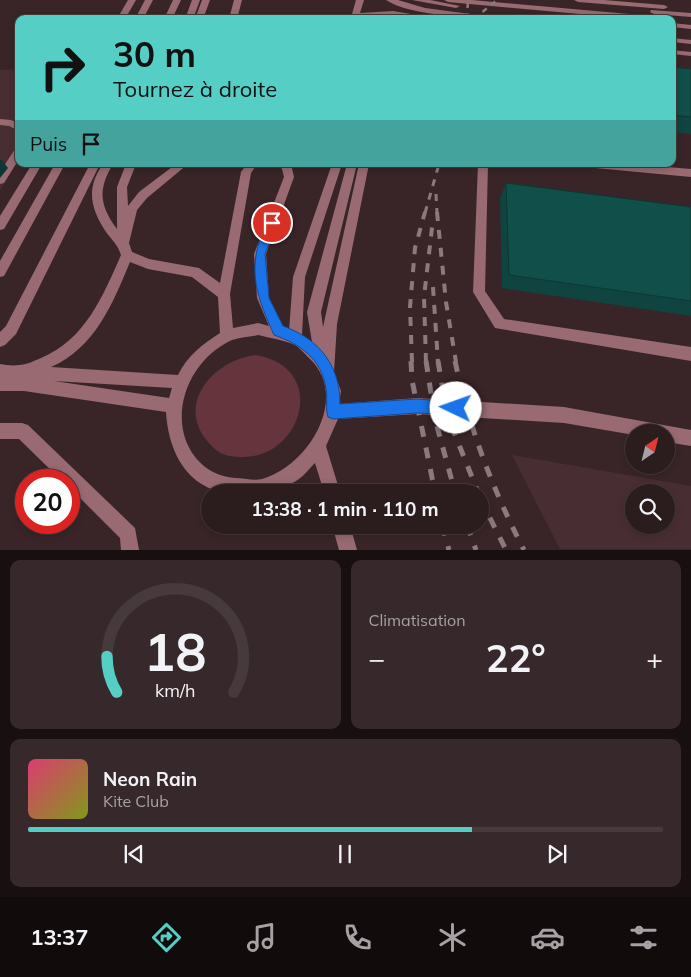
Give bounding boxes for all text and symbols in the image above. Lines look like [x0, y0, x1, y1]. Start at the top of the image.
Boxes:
text: 30 m [113, 32, 196, 76]
icon: right [30, 35, 95, 100]
text: Tournez à droite [113, 75, 277, 103]
icon: arrive [77, 130, 105, 158]
text: Puis [30, 132, 67, 156]
pin [251, 202, 293, 244]
icon: arrive [258, 209, 286, 237]
position arrow [429, 381, 481, 433]
north arrow [625, 424, 675, 474]
map controls [625, 424, 675, 534]
speed limit sign: 20 [15, 469, 80, 534]
button: search [625, 484, 675, 534]
text: 13:38 · 1 min · 110 m [251, 497, 439, 521]
text: Climatisation [369, 610, 466, 630]
text: 18 [144, 619, 206, 684]
text: 22° [486, 634, 546, 682]
text: − [369, 641, 385, 676]
text: + [646, 641, 663, 676]
text: km/h [155, 679, 195, 701]
text: Neon Rain [103, 767, 197, 791]
text: Kite Club [103, 791, 169, 811]
icon: previous [120, 840, 148, 868]
icon: pause [331, 840, 359, 868]
icon: next [543, 840, 571, 868]
icon: directions [149, 920, 184, 955]
icon: music [244, 920, 279, 955]
icon: phone [340, 920, 375, 955]
icon: climate [435, 920, 470, 955]
icon: car [530, 920, 565, 955]
icon: filters [626, 920, 661, 955]
text: 13:37 [30, 923, 88, 951]

